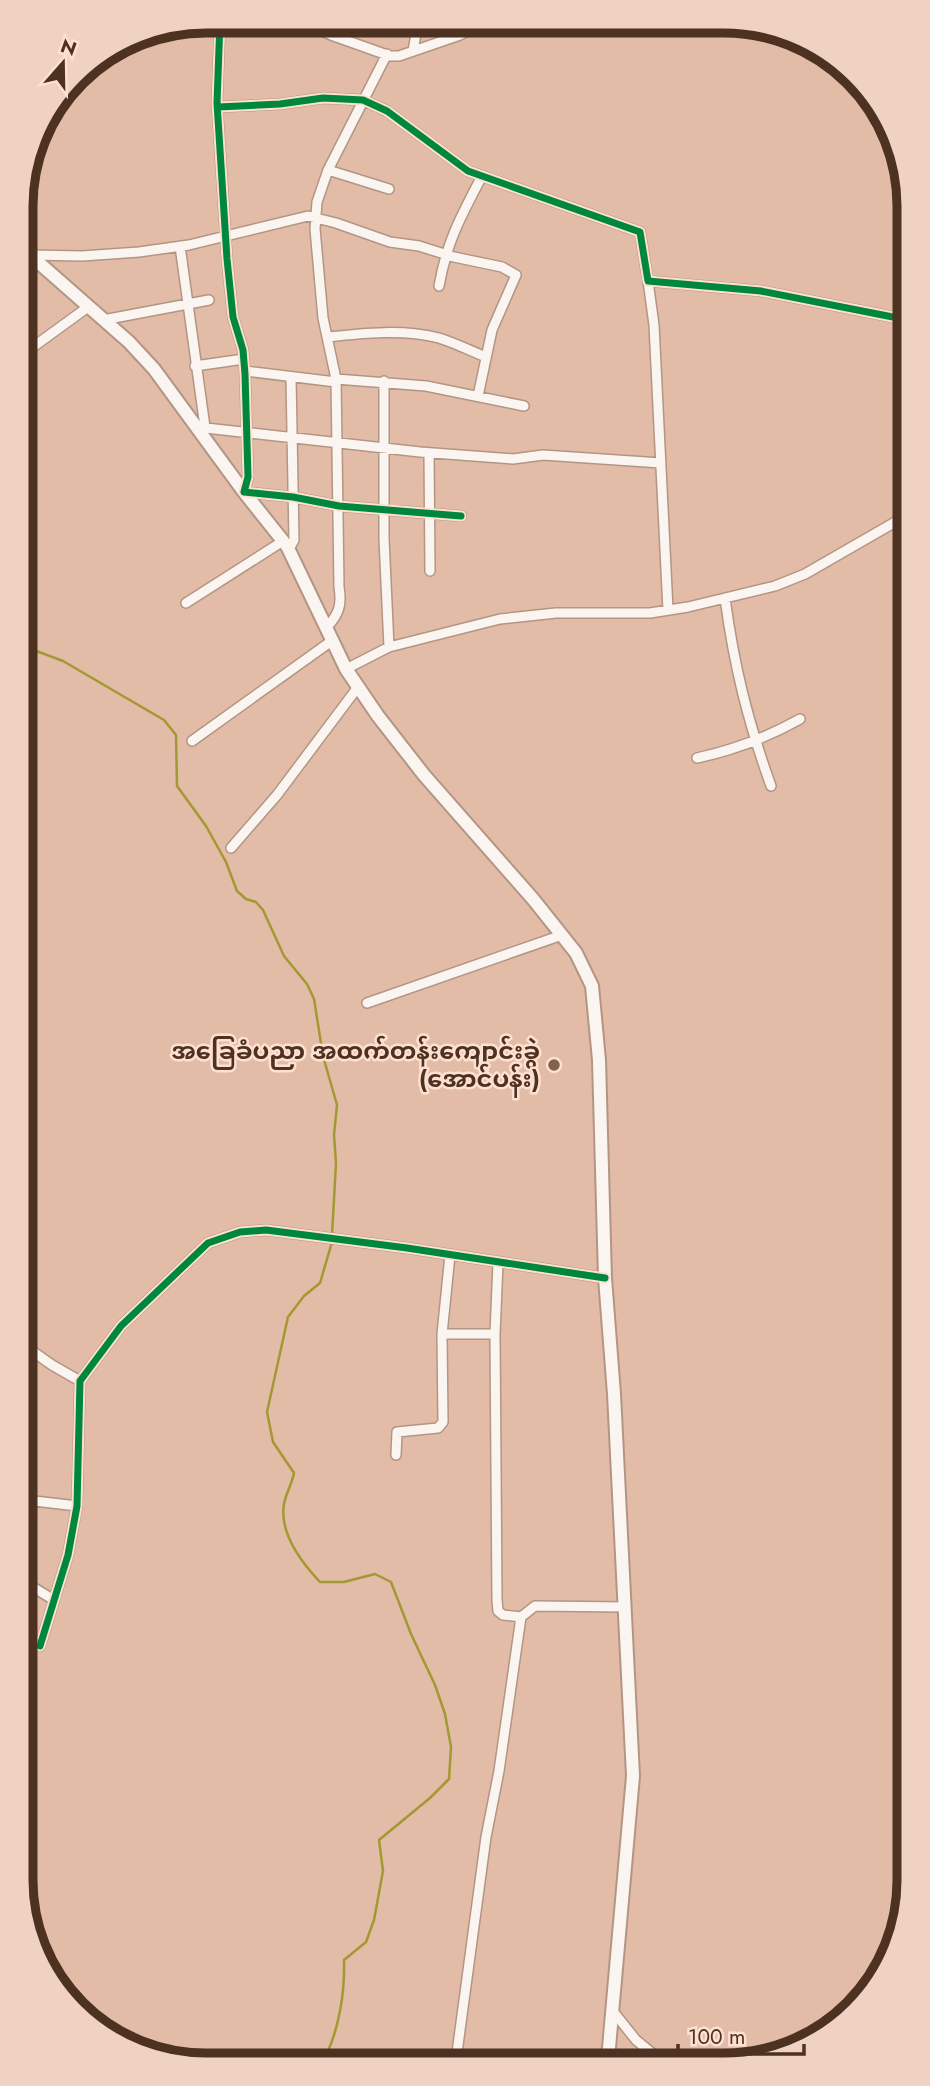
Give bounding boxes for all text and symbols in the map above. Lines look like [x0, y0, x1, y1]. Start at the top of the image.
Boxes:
north arrow [28, 28, 98, 98]
text: N [57, 32, 80, 63]
place label: အခြေခံပညာ အထက်တန်းကျောင်းခွဲ (အောင်ပန်း) [171, 1033, 540, 1098]
marker: အခြေခံပညာ အထက်တန်းကျောင်းခွဲ (အောင်ပန်း) [546, 1057, 562, 1073]
scale bar [678, 2012, 804, 2056]
text: 100 m [688, 2022, 745, 2052]

